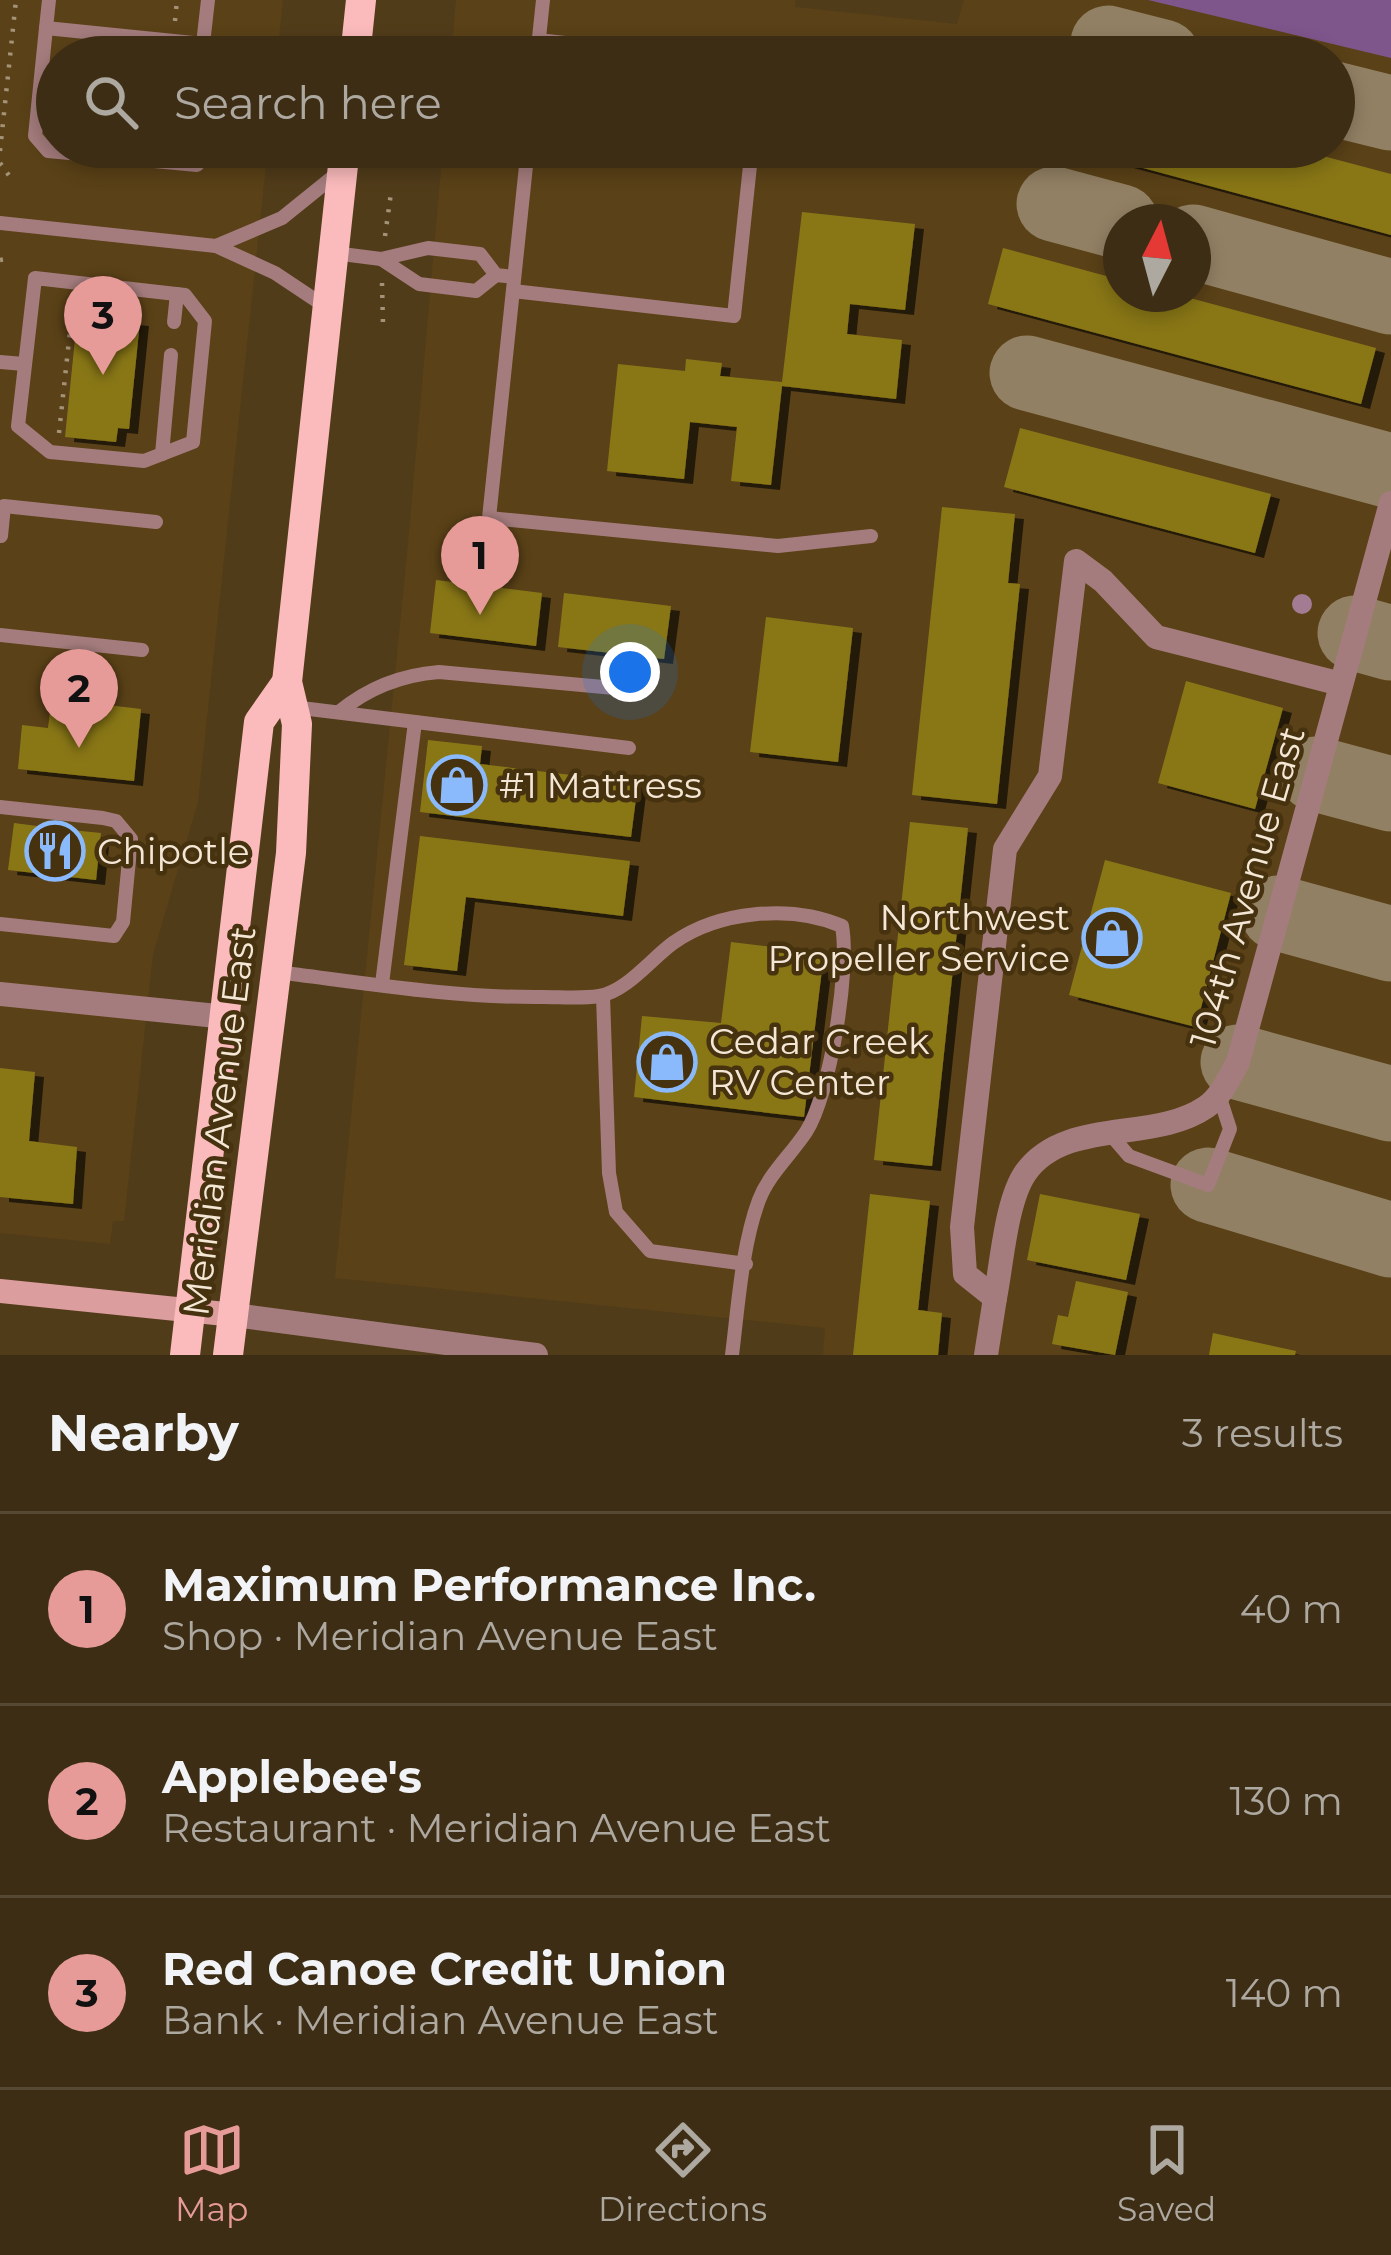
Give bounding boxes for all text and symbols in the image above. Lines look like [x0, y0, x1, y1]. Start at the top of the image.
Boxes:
search box [36, 36, 1355, 168]
icon: search [78, 69, 144, 135]
text: Search here [174, 75, 442, 130]
north arrow [1103, 204, 1211, 312]
pin: 3 [64, 276, 142, 375]
pin: 1 [441, 516, 519, 615]
your location [600, 642, 660, 702]
pin: 2 [40, 649, 118, 748]
street label: 104th Avenue East [1180, 722, 1314, 1052]
shop icon: #1 Mattress [426, 754, 488, 816]
place label: #1 Mattress [499, 763, 702, 807]
restaurant icon: Chipotle [24, 820, 86, 882]
place label: Chipotle [97, 829, 250, 873]
place label: Northwest Propeller Service [768, 895, 1070, 980]
shop icon: Northwest Propeller Service [1081, 907, 1143, 969]
street label: Meridian Avenue East [173, 924, 265, 1318]
place label: Cedar Creek RV Center [709, 1019, 930, 1104]
shop icon: Cedar Creek RV Center [636, 1031, 698, 1093]
text: Nearby [48, 1402, 239, 1464]
text: 3 results [1182, 1409, 1343, 1457]
text: Maximum Performance Inc. [162, 1557, 816, 1612]
text: 1 [79, 1585, 95, 1633]
text: 40 m [1240, 1585, 1343, 1633]
text: Shop · Meridian Avenue East [162, 1612, 718, 1660]
text: Applebee's [162, 1749, 422, 1804]
text: 2 [75, 1777, 99, 1825]
text: 130 m [1230, 1777, 1343, 1825]
text: Restaurant · Meridian Avenue East [162, 1804, 831, 1852]
text: Red Canoe Credit Union [162, 1941, 727, 1996]
text: 3 [75, 1969, 99, 2017]
text: 140 m [1226, 1969, 1343, 2017]
text: Bank · Meridian Avenue East [162, 1996, 719, 2044]
tab: Map [175, 2117, 248, 2229]
tab: Directions [598, 2117, 767, 2229]
tab: Saved [1117, 2117, 1216, 2229]

